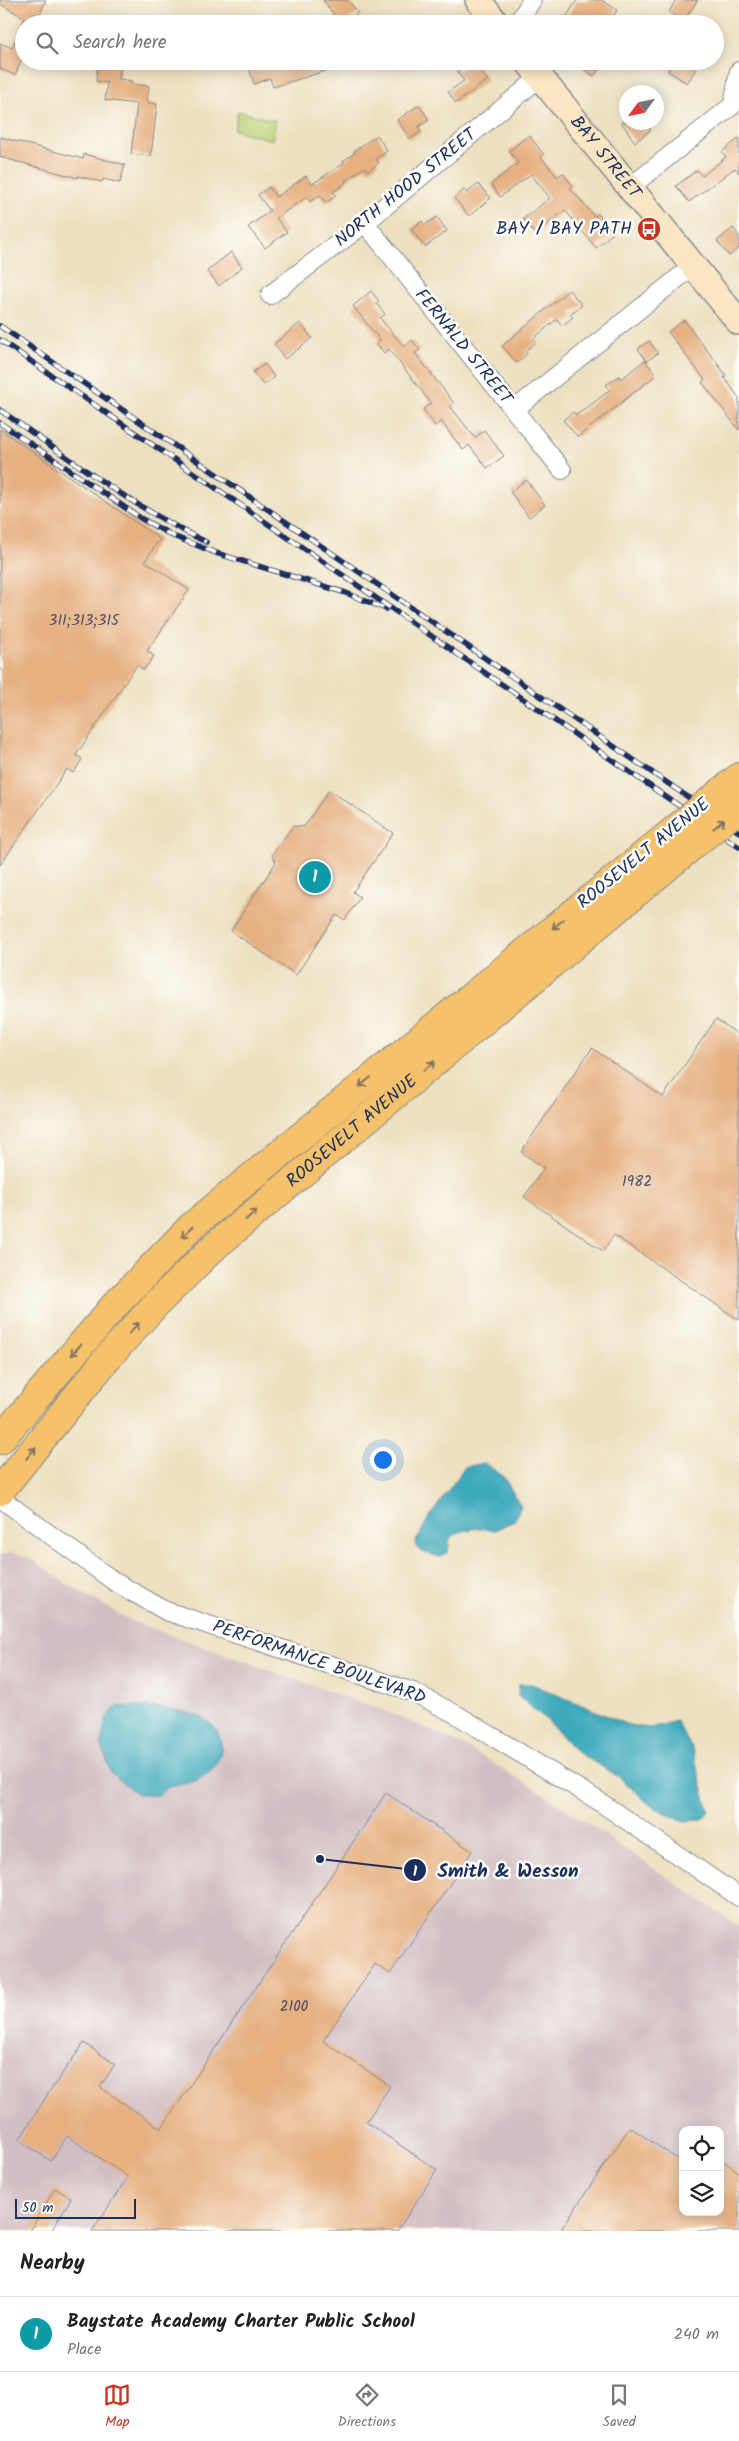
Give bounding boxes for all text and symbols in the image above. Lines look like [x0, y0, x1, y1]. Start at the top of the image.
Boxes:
search box [15, 15, 724, 70]
text: Search here [73, 28, 167, 58]
icon: search [33, 29, 61, 57]
north arrow [619, 85, 664, 130]
street label: BAY STREET [562, 109, 649, 206]
street label: NORTH HOOD STREET [328, 120, 485, 255]
place label: BAY / BAY PATH [496, 215, 632, 244]
bus stop icon: BAY / BAY PATH [636, 216, 662, 242]
street label: FERNALD STREET [407, 282, 520, 413]
house number: 311;313;315 [49, 609, 120, 633]
street label: ROOSEVELT AVENUE [571, 791, 717, 917]
one-way arrow [712, 819, 725, 830]
pin: 1 [299, 858, 331, 896]
one-way arrow [552, 918, 565, 929]
one-way arrow [423, 1060, 436, 1071]
street label: ROOSEVELT AVENUE [280, 1067, 424, 1195]
one-way arrow [359, 1077, 372, 1088]
house number: 1982 [622, 1170, 652, 1194]
one-way arrow [244, 1210, 257, 1221]
one-way arrow [181, 1225, 193, 1238]
one-way arrow [128, 1321, 140, 1334]
one-way arrow [70, 1344, 82, 1357]
one-way arrow [25, 1447, 36, 1460]
your location [370, 1447, 396, 1473]
street label: PERFORMANCE BOULEVARD [208, 1613, 430, 1713]
callout: Smith & Wesson [403, 1853, 588, 1887]
text: Smith & Wesson [438, 1857, 578, 1887]
text: 1 [413, 1860, 418, 1884]
house number: 2100 [280, 1995, 309, 2019]
map controls [679, 2126, 724, 2216]
button: locate [679, 2126, 724, 2171]
button: layers [679, 2171, 724, 2216]
scale bar [15, 2196, 136, 2219]
text: 50 m [22, 2197, 53, 2219]
text: Nearby [20, 2247, 85, 2280]
text: Baystate Academy Charter Public School [67, 2307, 415, 2337]
text: 1 [34, 2322, 38, 2347]
text: 240 m [674, 2322, 719, 2347]
text: Place [67, 2337, 101, 2362]
tab: Map [103, 2381, 131, 2433]
tab: Directions [338, 2381, 396, 2433]
tab: Saved [602, 2381, 636, 2433]

